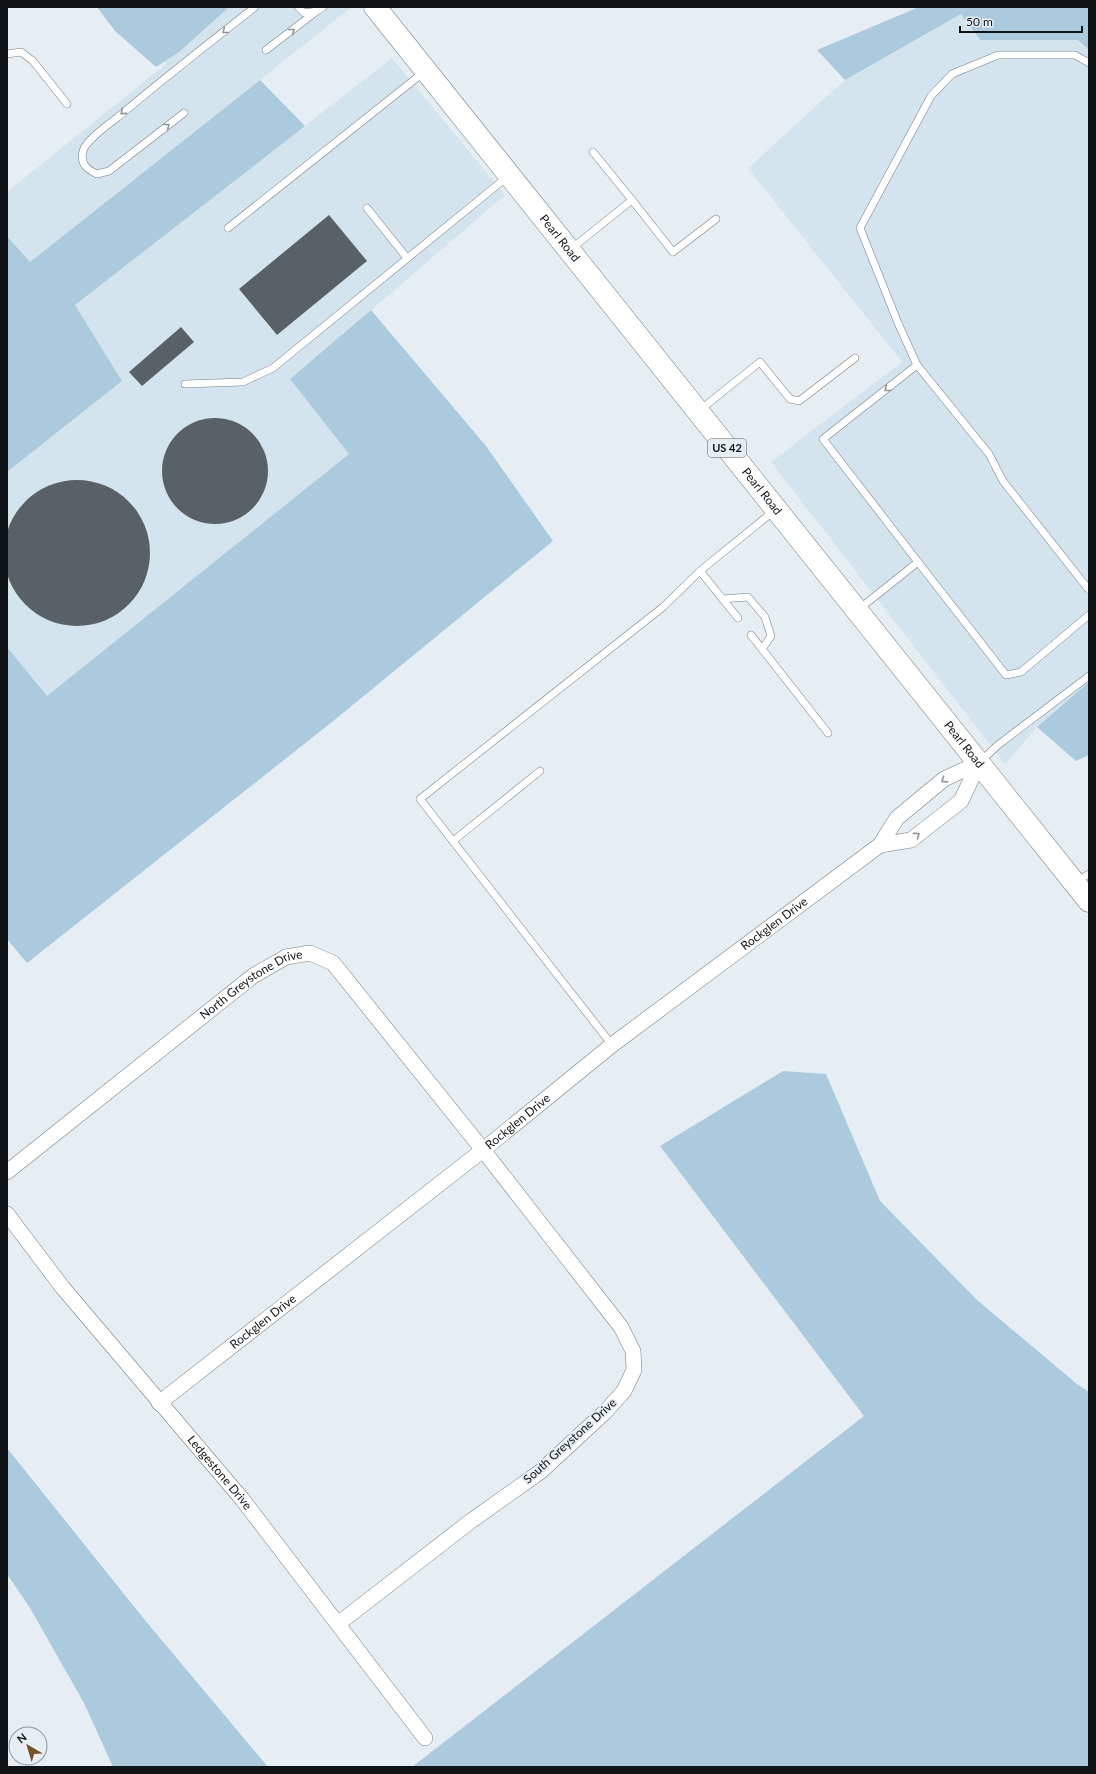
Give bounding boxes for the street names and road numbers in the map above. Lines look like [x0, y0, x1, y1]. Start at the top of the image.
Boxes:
street label: Pearl Road [537, 211, 583, 265]
road number: US 42 [708, 439, 746, 457]
street label: Pearl Road [739, 465, 786, 518]
street label: Pearl Road [941, 718, 988, 771]
street label: Rockglen Drive [738, 894, 810, 953]
street label: North Greystone Drive [197, 946, 304, 1022]
street label: Rockglen Drive [482, 1090, 553, 1152]
street label: Rockglen Drive [227, 1291, 299, 1352]
street label: South Greystone Drive [520, 1395, 619, 1486]
street label: Ledgestone Drive [184, 1432, 255, 1513]

